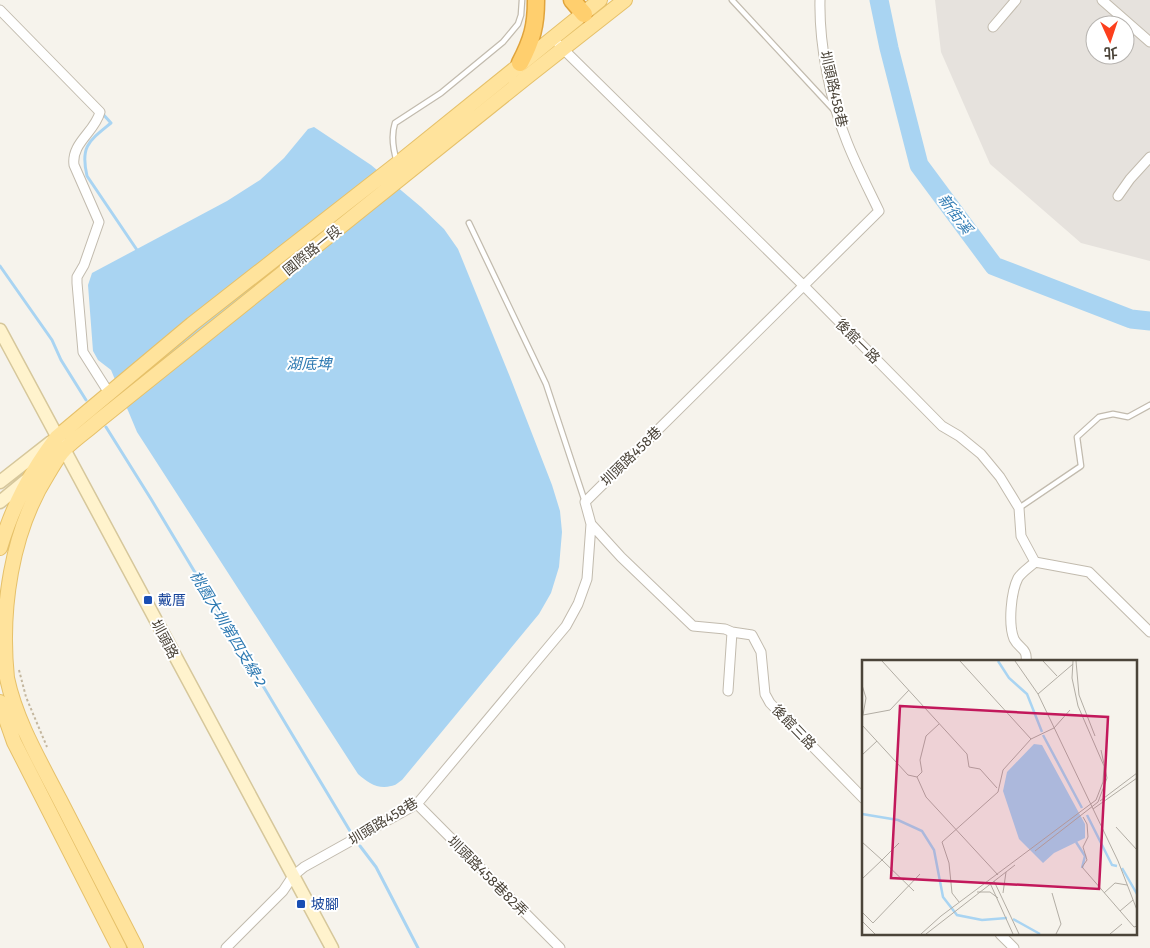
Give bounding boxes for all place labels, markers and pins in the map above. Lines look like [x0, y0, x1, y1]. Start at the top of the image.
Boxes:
place label: 戴厝 [158, 592, 186, 609]
marker: 戴厝 [142, 594, 154, 606]
place label: 坡腳 [311, 896, 339, 913]
marker: 坡腳 [295, 898, 307, 910]

